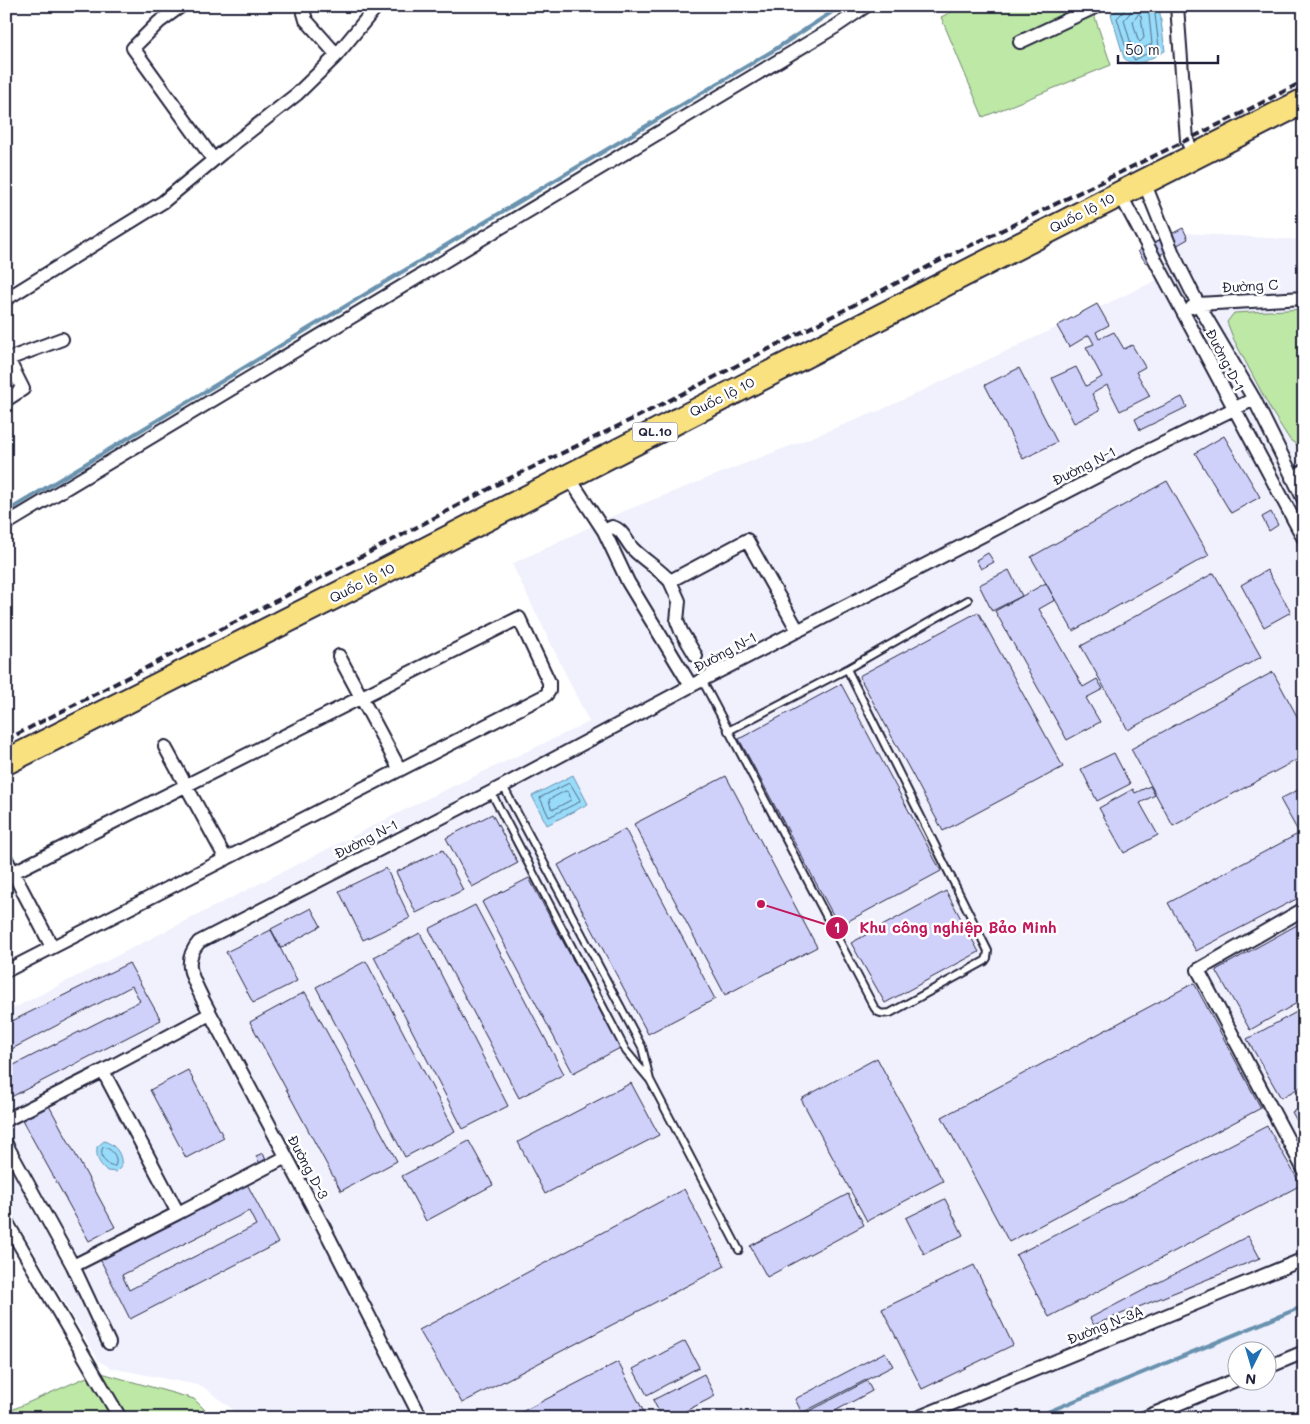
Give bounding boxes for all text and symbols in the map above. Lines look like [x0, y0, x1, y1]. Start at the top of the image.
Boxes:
scale bar [1118, 32, 1218, 64]
text: 50 m [1125, 39, 1160, 59]
street label: Quốc lộ 10 [1046, 188, 1118, 237]
street label: Đường C [1221, 275, 1279, 296]
street label: Đường D-1 [1201, 325, 1249, 394]
street label: Quốc lộ 10 [686, 372, 758, 421]
road number: QL.10 [632, 422, 678, 442]
street label: Đường N-1 [1049, 441, 1119, 490]
street label: Quốc lộ 10 [326, 558, 398, 607]
street label: Đường N-1 [690, 627, 760, 676]
street label: Đường N-1 [331, 814, 401, 863]
callout: Khu công nghiệp Bảo Minh [824, 913, 1066, 943]
text: 1 [834, 917, 840, 937]
text: Khu công nghiệp Bảo Minh [859, 917, 1057, 937]
street label: Đường D-3 [284, 1131, 333, 1202]
street label: Đường N-3A [1064, 1301, 1146, 1348]
north arrow [1228, 1342, 1278, 1392]
text: N [1245, 1370, 1257, 1389]

